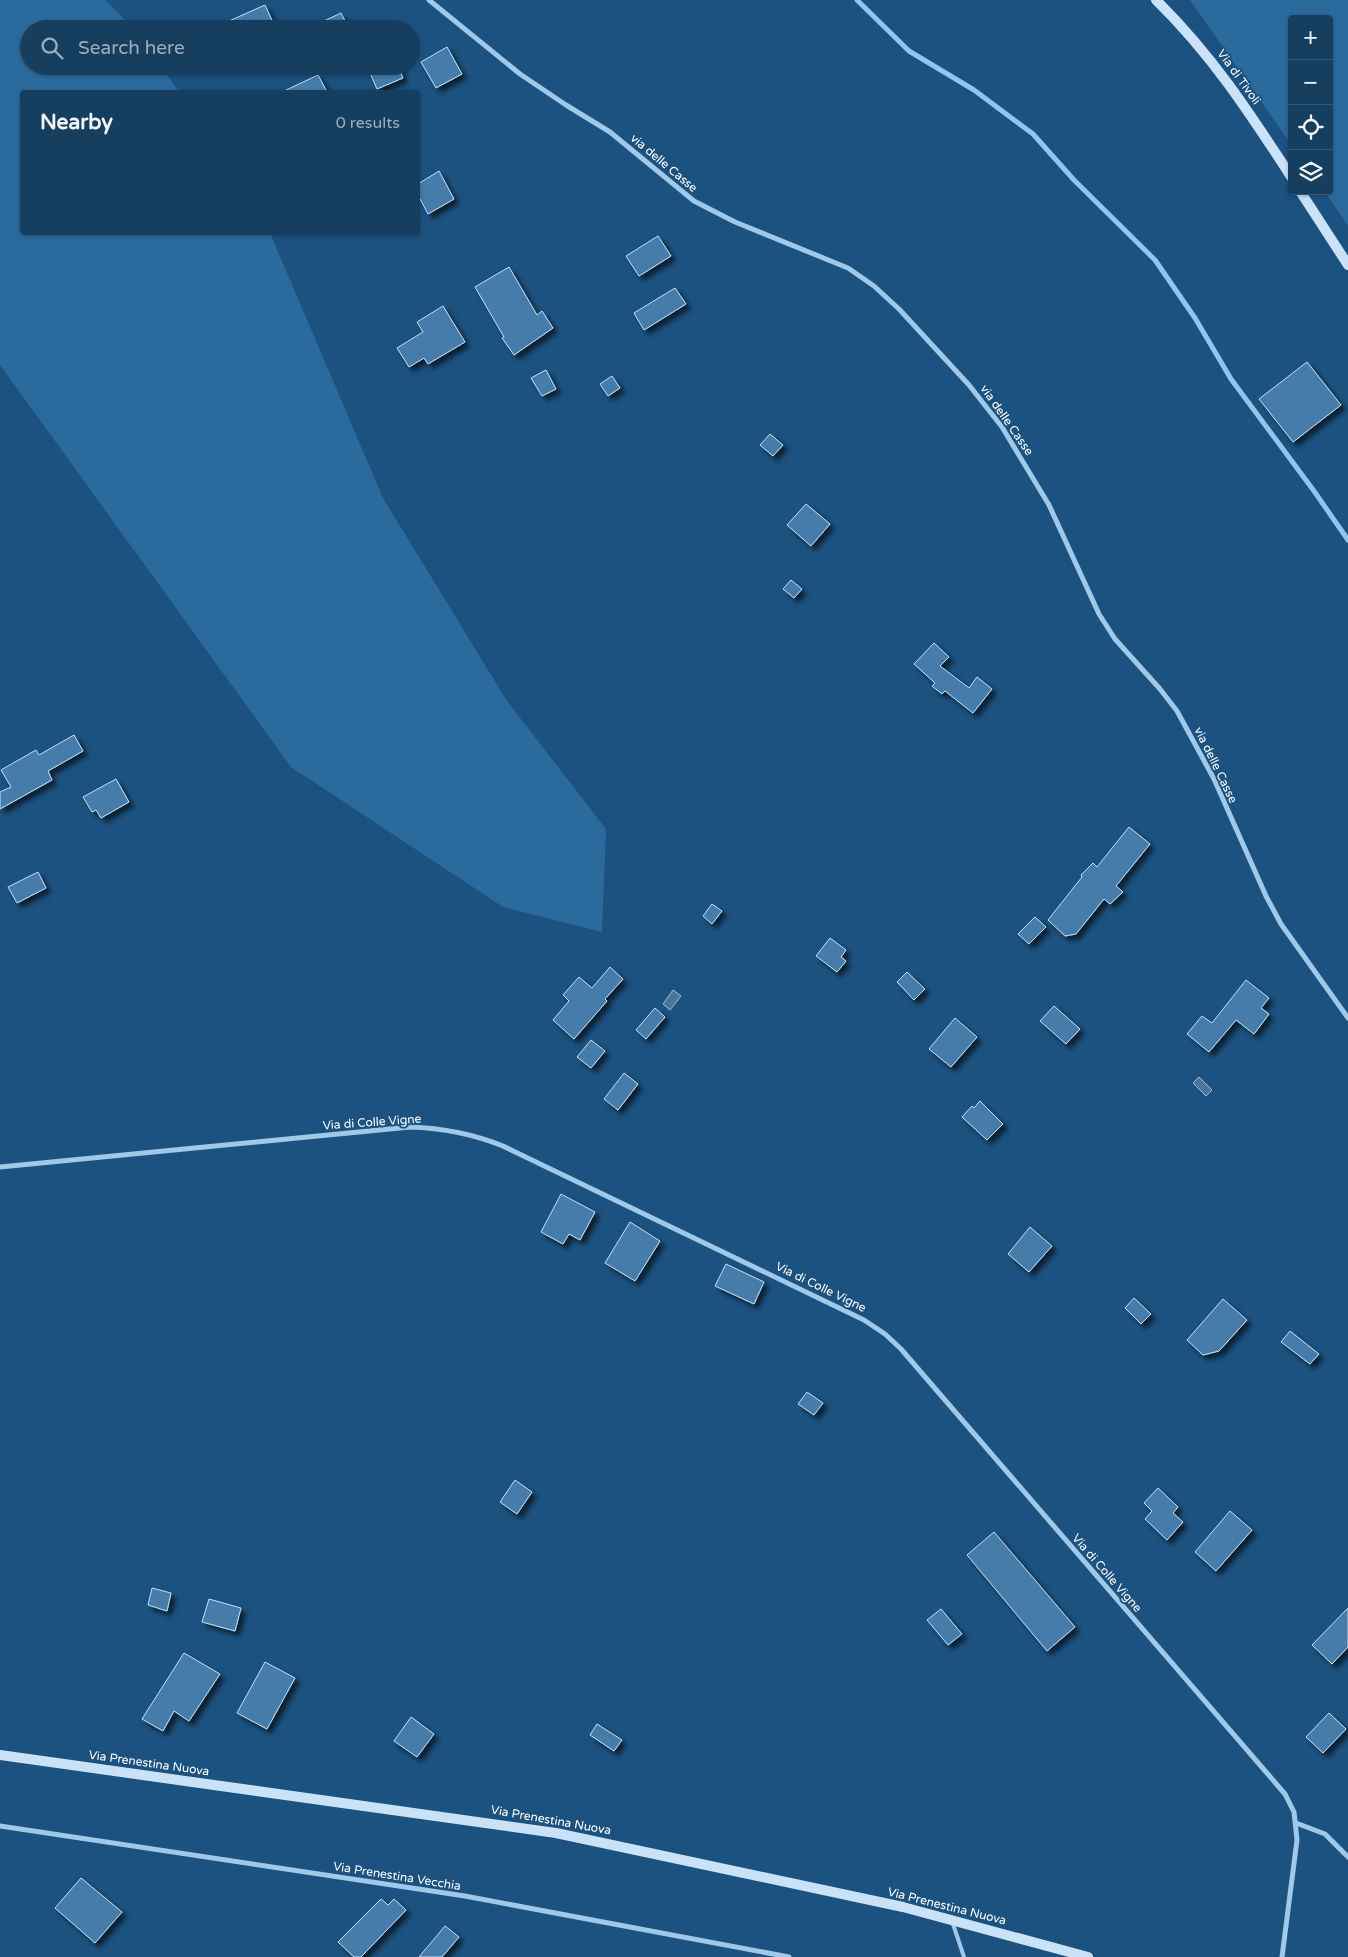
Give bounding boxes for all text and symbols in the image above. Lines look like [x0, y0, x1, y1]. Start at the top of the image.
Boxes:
map controls [1288, 15, 1333, 195]
button: + [1288, 15, 1333, 60]
search box [20, 20, 420, 75]
icon: search [38, 34, 66, 62]
text: Search here [78, 37, 185, 59]
street label: Via di Tivoli [1214, 47, 1264, 107]
button: − [1288, 60, 1333, 105]
button: locate [1288, 105, 1333, 150]
text: Nearby [40, 110, 113, 135]
text: 0 results [336, 113, 400, 133]
street label: via delle Casse [628, 131, 700, 195]
button: layers [1288, 150, 1333, 195]
street label: via delle Casse [977, 382, 1037, 458]
street label: via delle Casse [1192, 725, 1241, 805]
street label: Via di Colle Vigne [322, 1112, 422, 1132]
street label: Via di Colle Vigne [773, 1259, 869, 1315]
street label: Via di Colle Vigne [1069, 1531, 1145, 1615]
street label: Via Prenestina Nuova [88, 1748, 210, 1778]
street label: Via Prenestina Nuova [490, 1803, 612, 1837]
street label: Via Prenestina Vecchia [332, 1859, 462, 1893]
street label: Via Prenestina Nuova [886, 1884, 1008, 1928]

